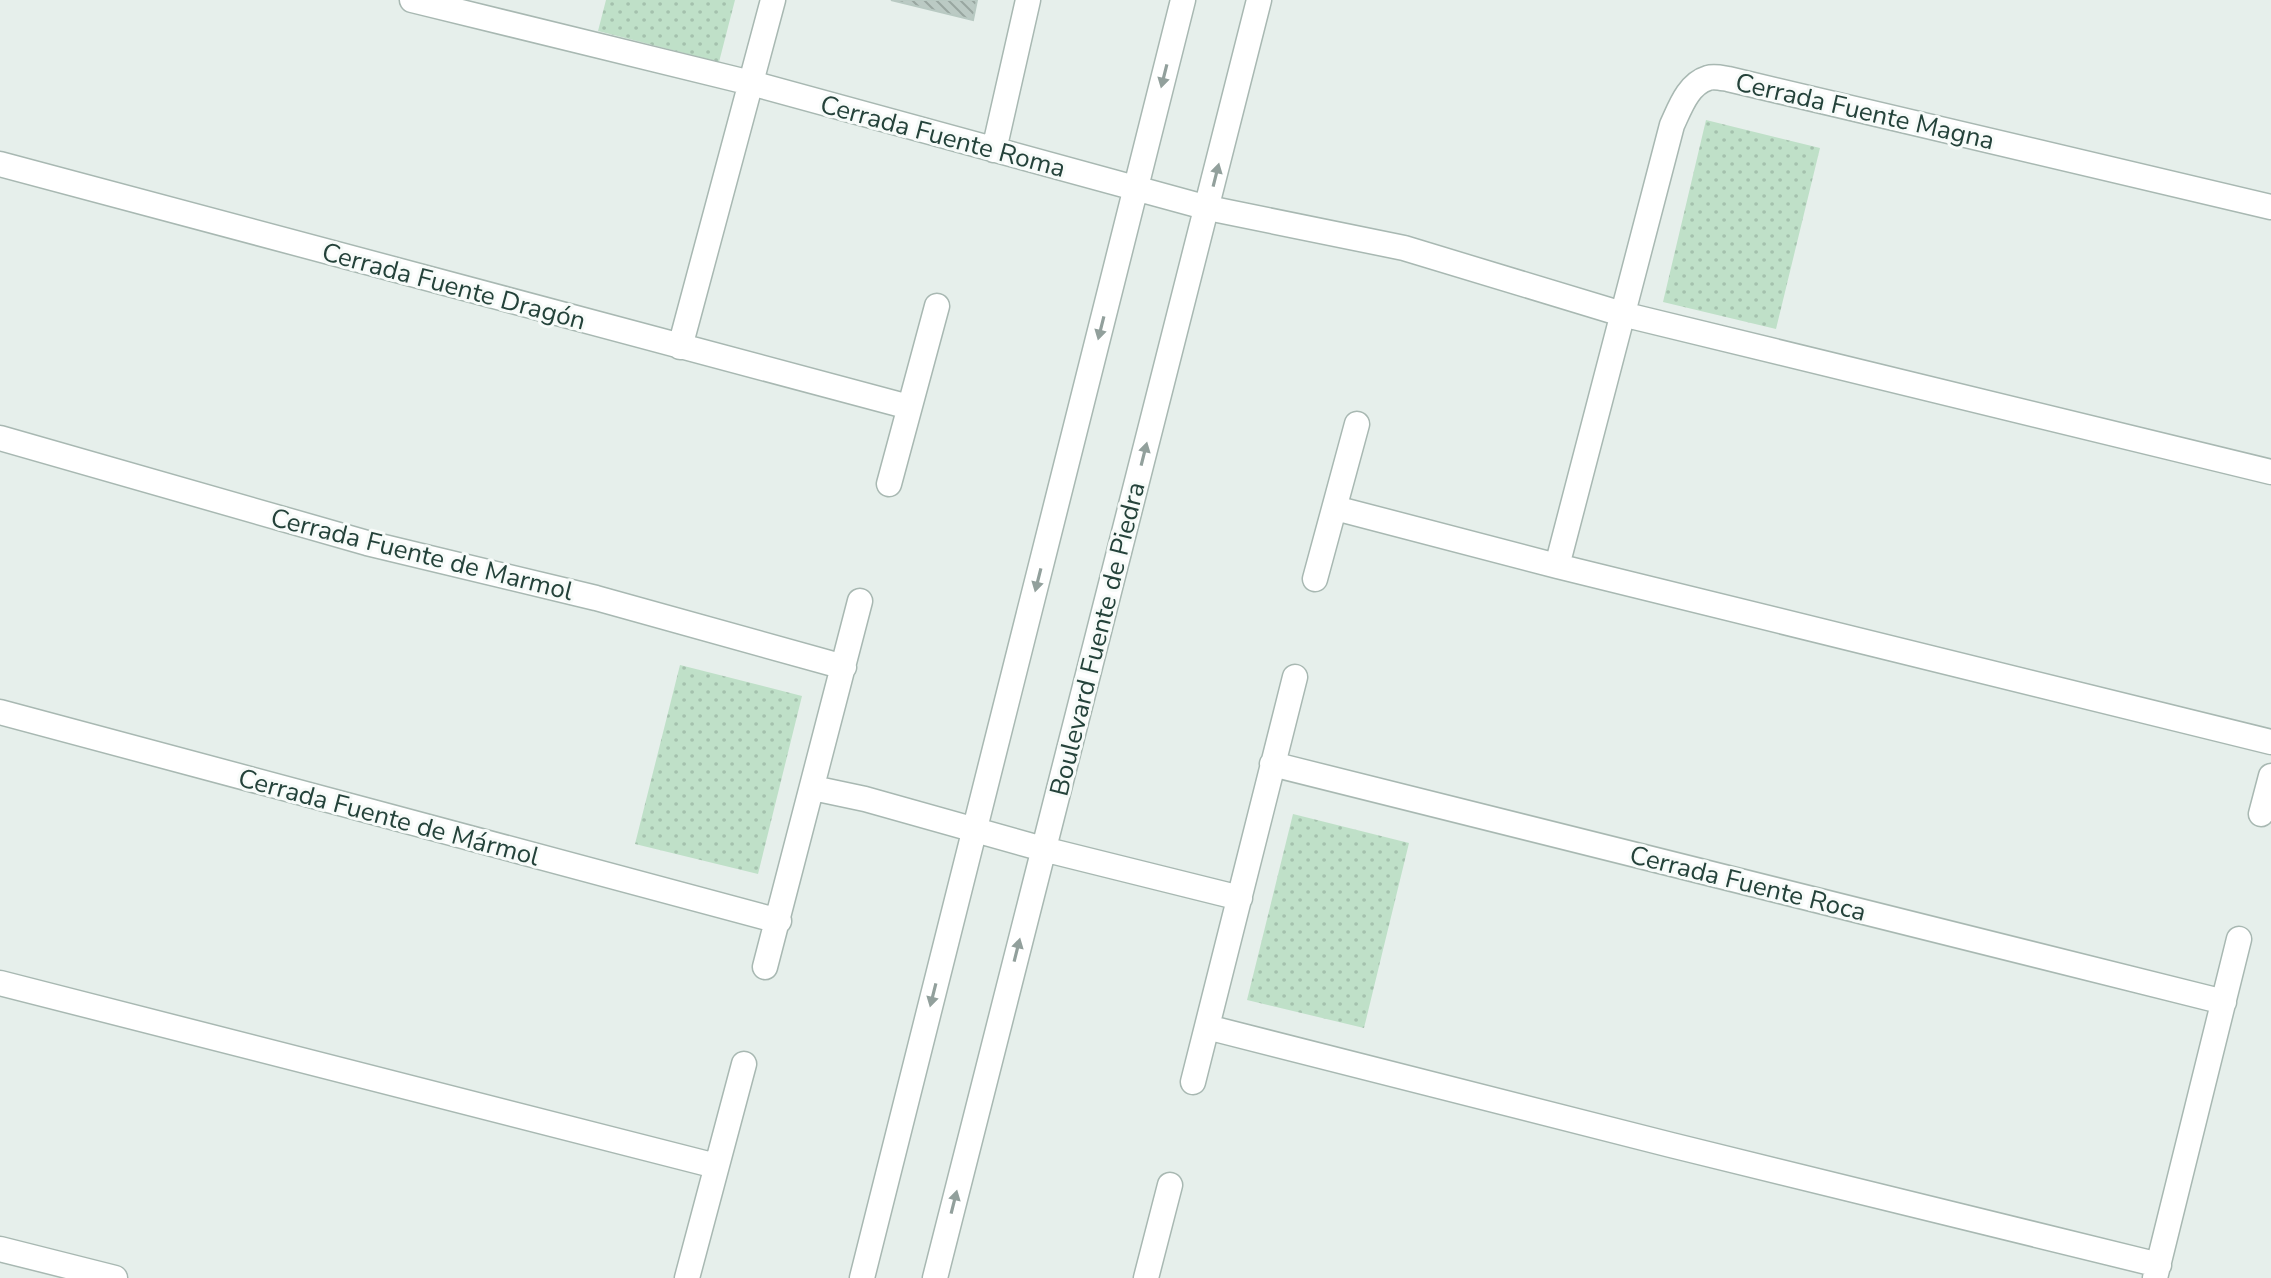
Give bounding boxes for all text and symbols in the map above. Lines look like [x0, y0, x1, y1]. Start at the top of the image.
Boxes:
one-way arrow [1157, 63, 1169, 88]
street label: Cerrada Fuente Magna [1732, 65, 1998, 158]
street label: Cerrada Fuente Roma [816, 87, 1069, 186]
one-way arrow [1210, 163, 1223, 188]
street label: Cerrada Fuente Dragón [318, 234, 590, 339]
one-way arrow [1094, 315, 1106, 340]
one-way arrow [1139, 442, 1151, 467]
street label: Boulevard Fuente de Piedra [1041, 478, 1153, 800]
street label: Cerrada Fuente de Marmol [267, 500, 577, 609]
one-way arrow [1031, 568, 1043, 593]
street label: Cerrada Fuente de Mármol [234, 760, 544, 875]
street label: Cerrada Fuente Roca [1626, 837, 1870, 930]
one-way arrow [1012, 938, 1024, 963]
one-way arrow [927, 983, 939, 1008]
one-way arrow [948, 1190, 960, 1215]

